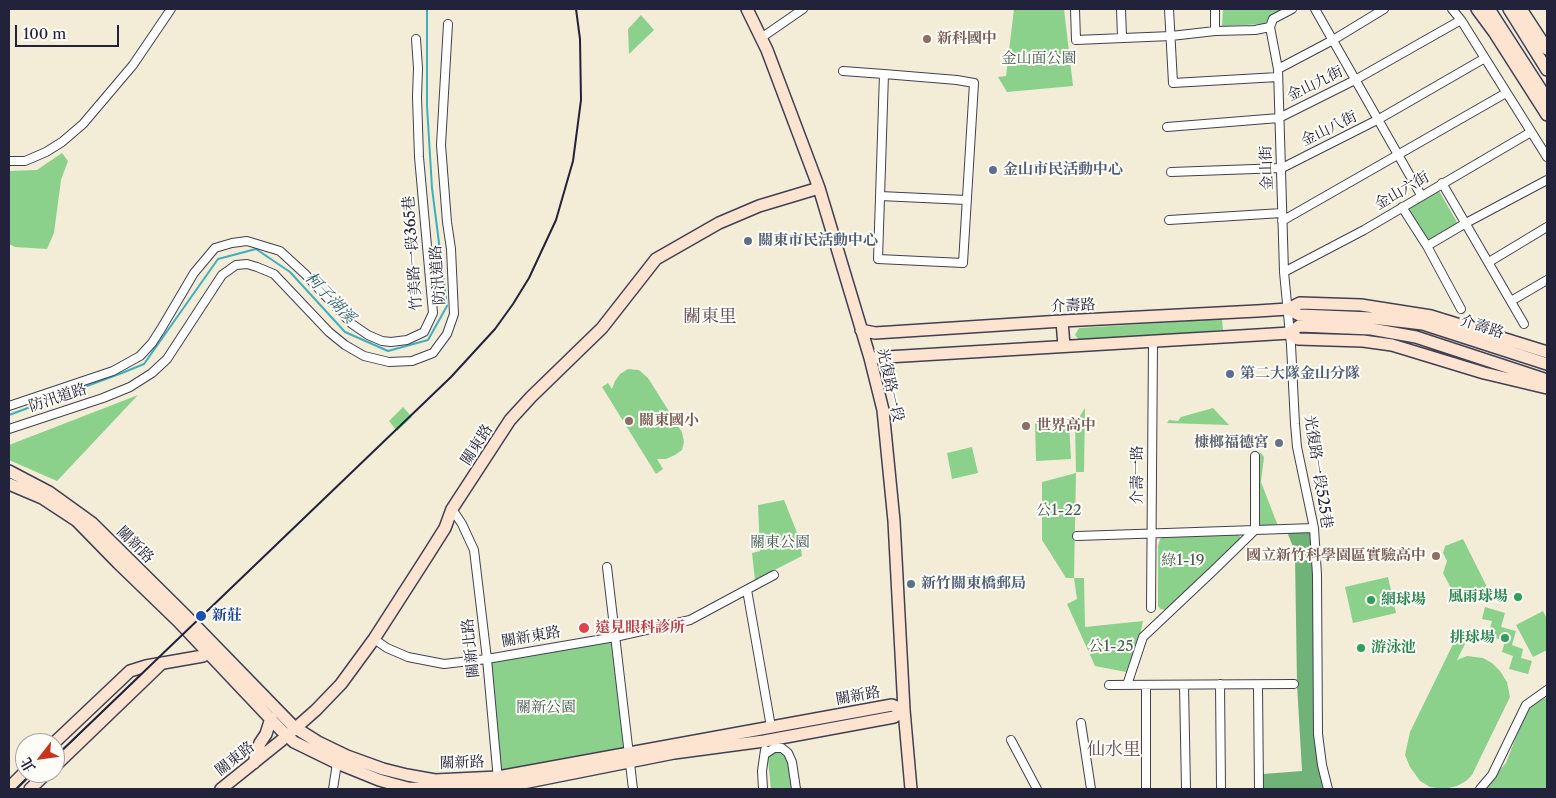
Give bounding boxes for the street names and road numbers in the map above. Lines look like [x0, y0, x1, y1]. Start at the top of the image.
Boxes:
street label: 金山九街 [1284, 63, 1346, 105]
street label: 金山八街 [1298, 108, 1360, 150]
street label: 金山街 [1257, 145, 1277, 191]
street label: 金山六街 [1372, 168, 1432, 214]
street label: 竹美路一段365巷 [400, 195, 426, 311]
street label: 防汛道路 [427, 244, 449, 306]
street label: 介壽路 [1050, 296, 1096, 316]
street label: 介壽路 [1458, 311, 1506, 343]
street label: 光復路一段 [873, 346, 907, 424]
street label: 防汛道路 [27, 380, 89, 416]
street label: 光復路一段525巷 [1300, 414, 1336, 530]
street label: 關東路 [457, 421, 497, 469]
street label: 介壽一路 [1129, 445, 1147, 505]
street label: 關新路 [113, 523, 157, 567]
street label: 關新北路 [459, 617, 483, 679]
street label: 關新東路 [500, 623, 562, 651]
street label: 關新路 [834, 683, 882, 709]
street label: 關東路 [212, 738, 258, 780]
street label: 關新路 [439, 753, 485, 773]

